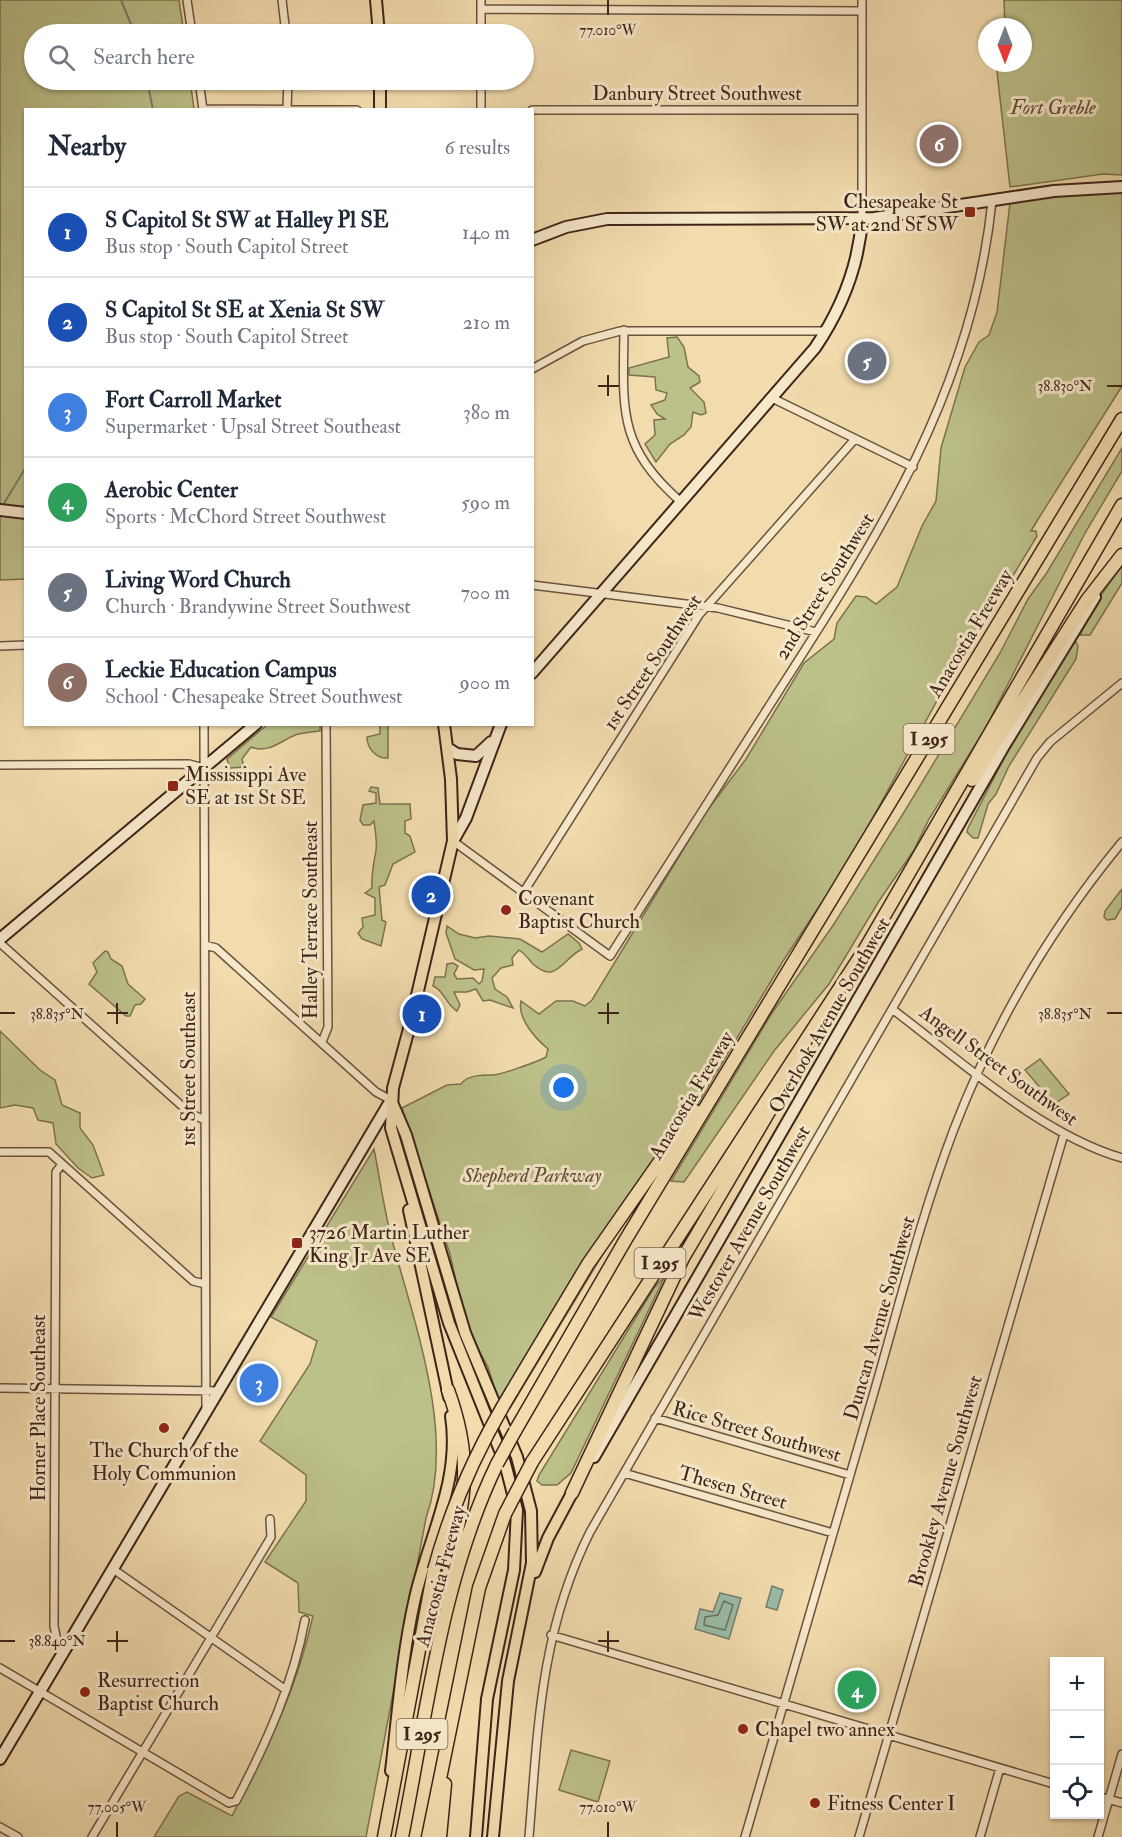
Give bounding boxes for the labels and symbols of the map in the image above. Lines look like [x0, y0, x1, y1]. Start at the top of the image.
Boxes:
north arrow [978, 18, 1032, 72]
text: 77.010°W [579, 21, 637, 40]
street label: Danbury Street Southwest [592, 81, 802, 106]
park label: Fort Greble [1009, 95, 1096, 120]
pin: 6 [920, 122, 958, 166]
place label: Chesapeake St SW at 2nd St SW [816, 189, 959, 237]
marker: Chesapeake St SW at 2nd St SW [963, 205, 977, 219]
pin: 5 [848, 338, 886, 384]
text: 38.830°N [1038, 377, 1093, 396]
street label: 2nd Street Southwest [769, 508, 880, 664]
street label: Anacostia Freeway [922, 564, 1019, 703]
street label: 1st Street Southwest [598, 589, 707, 735]
road number: I 295 [904, 724, 954, 754]
place label: Mississippi Ave SE at 1st St SE [185, 762, 306, 810]
marker: Mississippi Ave SE at 1st St SE [166, 779, 180, 793]
street label: Halley Terrace Southeast [298, 820, 323, 1019]
pin: 2 [412, 872, 450, 918]
place label: Covenant Baptist Church [518, 886, 641, 935]
marker: Covenant Baptist Church [499, 903, 513, 917]
street label: Overlook Avenue Southwest [763, 912, 896, 1118]
street label: 1st Street Southeast [176, 991, 201, 1147]
pin: 1 [402, 992, 442, 1036]
street label: Angell Street Southwest [914, 999, 1083, 1132]
text: 38.835°N [30, 1005, 84, 1024]
text: 38.835°N [1038, 1005, 1092, 1024]
street label: Anacostia Freeway [643, 1026, 740, 1165]
your location [549, 1073, 578, 1102]
street label: Westover Avenue Southwest [683, 1120, 816, 1326]
park label: Shepherd Parkway [462, 1163, 602, 1188]
street label: Duncan Avenue Southwest [838, 1213, 921, 1423]
place label: 3726 Martin Luther King Jr Ave SE [309, 1220, 470, 1268]
marker: 3726 Martin Luther King Jr Ave SE [290, 1236, 304, 1250]
road number: I 295 [634, 1248, 686, 1278]
street label: Horner Place Southeast [26, 1314, 51, 1502]
pin: 3 [240, 1360, 278, 1406]
street label: Brookley Avenue Southwest [903, 1372, 988, 1590]
street label: Rice Street Southwest [670, 1395, 845, 1468]
marker: The Church of the Holy Communion [157, 1421, 171, 1435]
place label: The Church of the Holy Communion [89, 1438, 239, 1486]
street label: Thesen Street [676, 1460, 790, 1515]
street label: Anacostia Freeway [409, 1502, 472, 1650]
text: 38.840°N [28, 1632, 86, 1651]
place label: Resurrection Baptist Church [97, 1668, 220, 1717]
pin: 4 [838, 1668, 876, 1712]
marker: Resurrection Baptist Church [78, 1685, 92, 1699]
place label: Chapel two annex [755, 1717, 895, 1743]
road number: I 295 [396, 1719, 448, 1749]
marker: Chapel two annex [736, 1722, 750, 1736]
place label: Fitness Center I [827, 1791, 955, 1816]
marker: Fitness Center I [808, 1796, 822, 1810]
text: 77.005°W [88, 1798, 147, 1817]
text: 77.010°W [579, 1798, 637, 1817]

